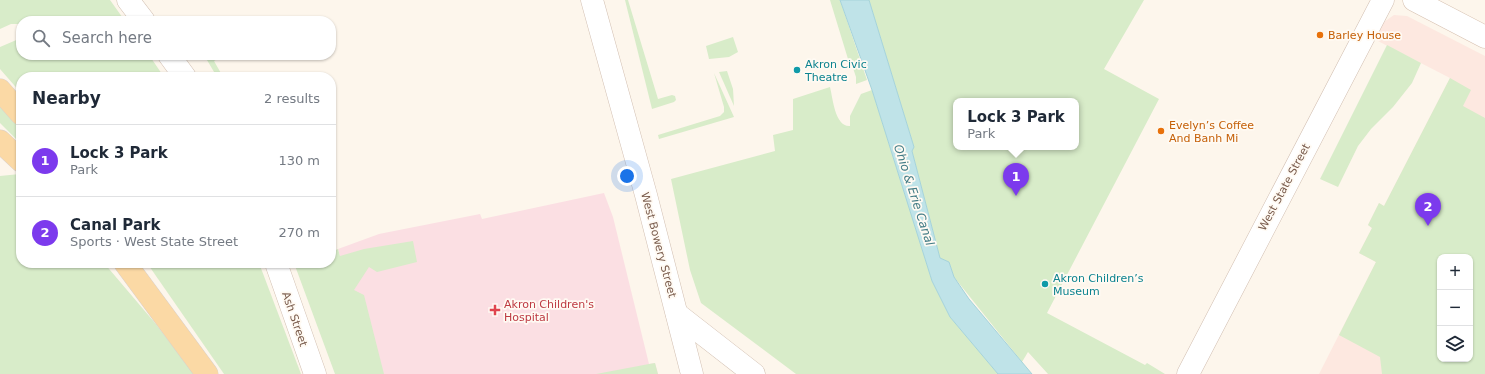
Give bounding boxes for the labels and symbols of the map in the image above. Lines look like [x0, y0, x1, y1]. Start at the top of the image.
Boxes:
place label: Barley House [1328, 29, 1401, 42]
marker: Barley House [1315, 30, 1325, 40]
place label: Akron Civic Theatre [804, 58, 867, 84]
marker: Akron Civic Theatre [792, 65, 802, 75]
place label: Evelyn’s Coffee And Banh Mi [1169, 119, 1254, 145]
marker: Evelyn’s Coffee And Banh Mi [1156, 126, 1166, 136]
street label: West State Street [1256, 141, 1313, 233]
water label: Ohio & Erie Canal [891, 143, 937, 248]
pin: 1 [1003, 163, 1029, 196]
your location [617, 166, 637, 186]
street label: West Bowery Street [638, 191, 679, 300]
pin: 2 [1415, 193, 1441, 226]
place label: Akron Children’s Museum [1053, 272, 1144, 298]
marker: Akron Children’s Museum [1040, 279, 1050, 289]
street label: Ash Street [279, 290, 310, 349]
place label: Akron Children's Hospital [504, 298, 594, 324]
marker: Akron Children's Hospital [489, 304, 501, 316]

